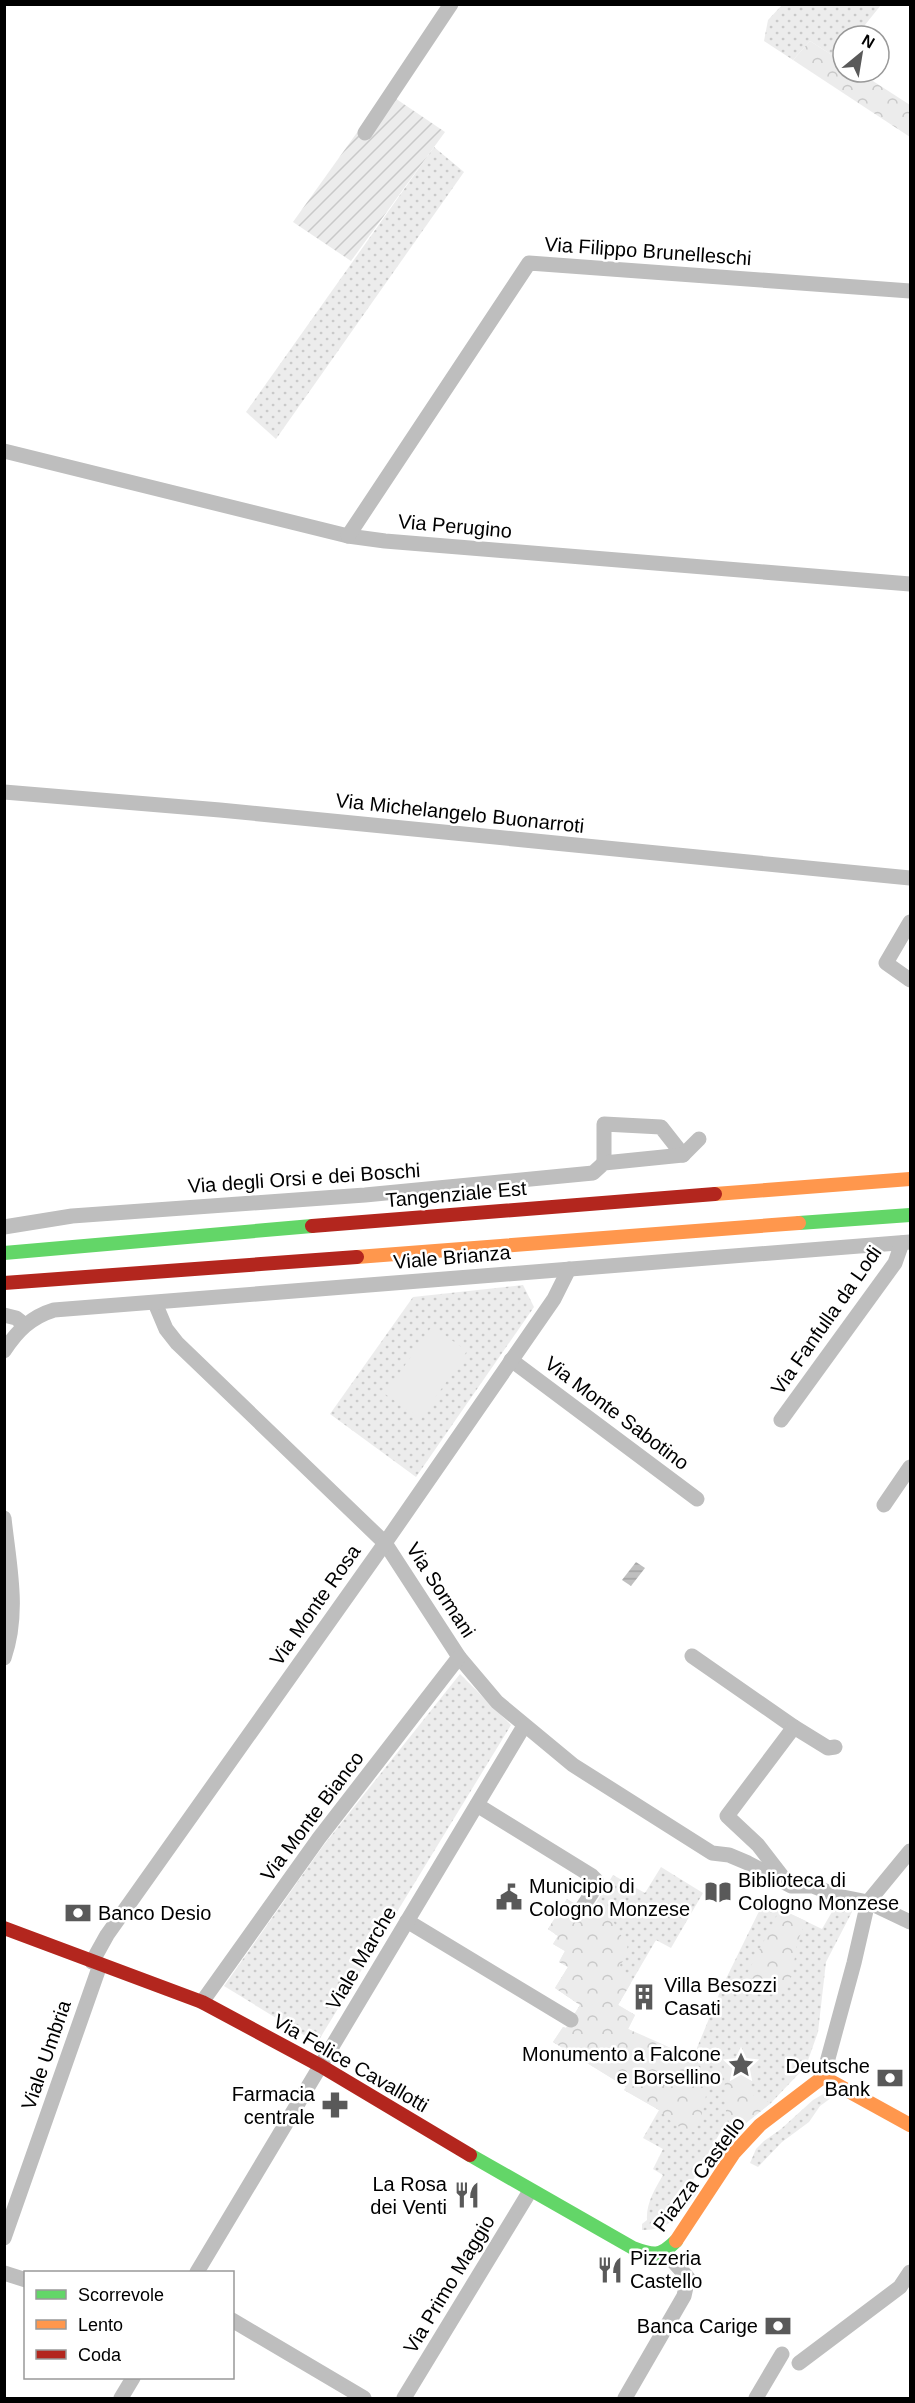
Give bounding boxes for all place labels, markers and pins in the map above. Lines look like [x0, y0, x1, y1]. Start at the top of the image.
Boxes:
place label: Biblioteca di Cologno Monzese [738, 1869, 899, 1914]
place label: Municipio di Cologno Monzese [529, 1875, 690, 1920]
library icon: Biblioteca di Cologno Monzese [703, 1877, 733, 1907]
public building icon: Municipio di Cologno Monzese [494, 1882, 524, 1912]
bank icon: Banco Desio [63, 1898, 93, 1928]
place label: Banco Desio [98, 1902, 211, 1924]
place label: Villa Besozzi Casati [664, 1974, 777, 2019]
building icon: Villa Besozzi Casati [629, 1982, 659, 2012]
place label: Monumento a Falcone e Borsellino [522, 2043, 721, 2088]
place icon: Monumento a Falcone e Borsellino [726, 2050, 756, 2080]
place label: Deutsche Bank [786, 2055, 871, 2100]
bank icon: Deutsche Bank [875, 2063, 905, 2093]
place label: Farmacia centrale [232, 2083, 316, 2128]
pharmacy icon: Farmacia centrale [320, 2090, 350, 2120]
place label: La Rosa dei Venti [370, 2173, 448, 2218]
restaurant icon: La Rosa dei Venti [452, 2180, 482, 2210]
place label: Pizzeria Castello [630, 2247, 702, 2292]
restaurant icon: Pizzeria Castello [595, 2255, 625, 2285]
bank icon: Banca Carige [763, 2311, 793, 2341]
place label: Banca Carige [637, 2315, 758, 2337]

